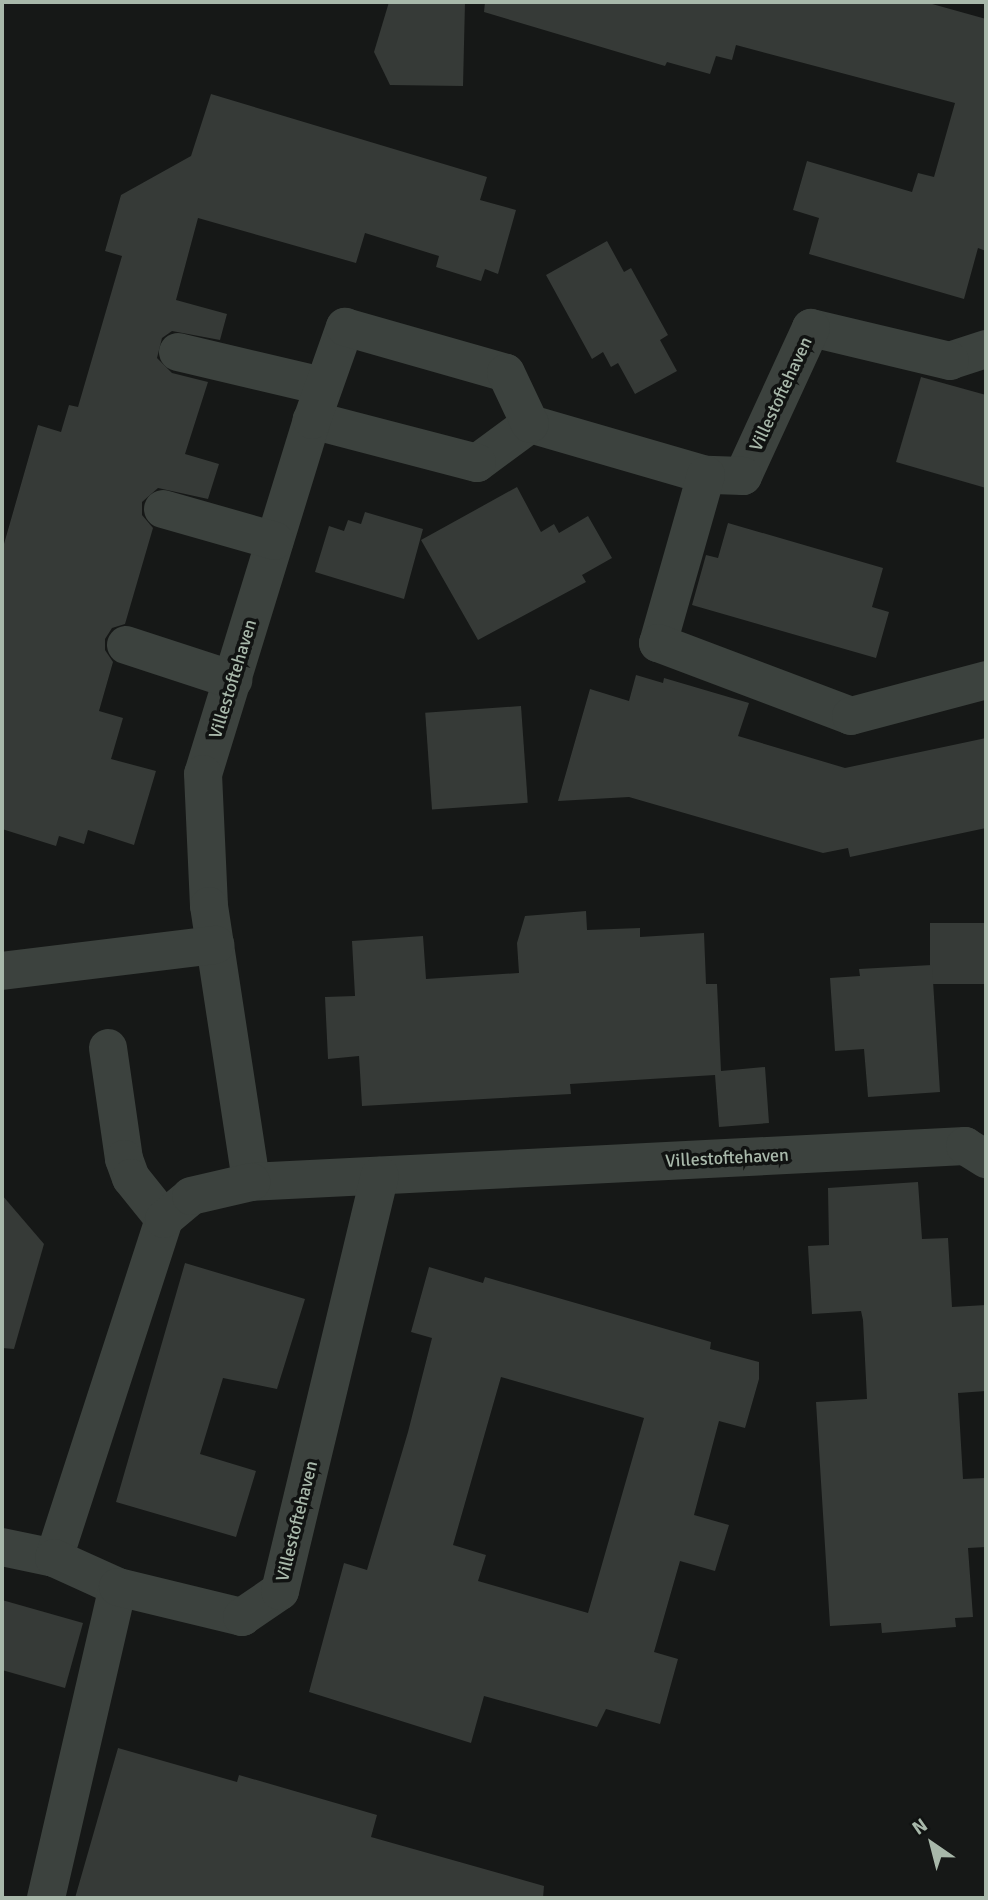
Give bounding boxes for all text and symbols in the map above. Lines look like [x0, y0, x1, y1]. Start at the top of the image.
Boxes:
street label: Villestoftehaven [745, 333, 817, 455]
street label: Villestoftehaven [205, 617, 261, 741]
street label: Villestoftehaven [665, 1144, 789, 1172]
street label: Villestoftehaven [272, 1458, 322, 1584]
north arrow [897, 1809, 967, 1879]
text: N [908, 1813, 932, 1840]

